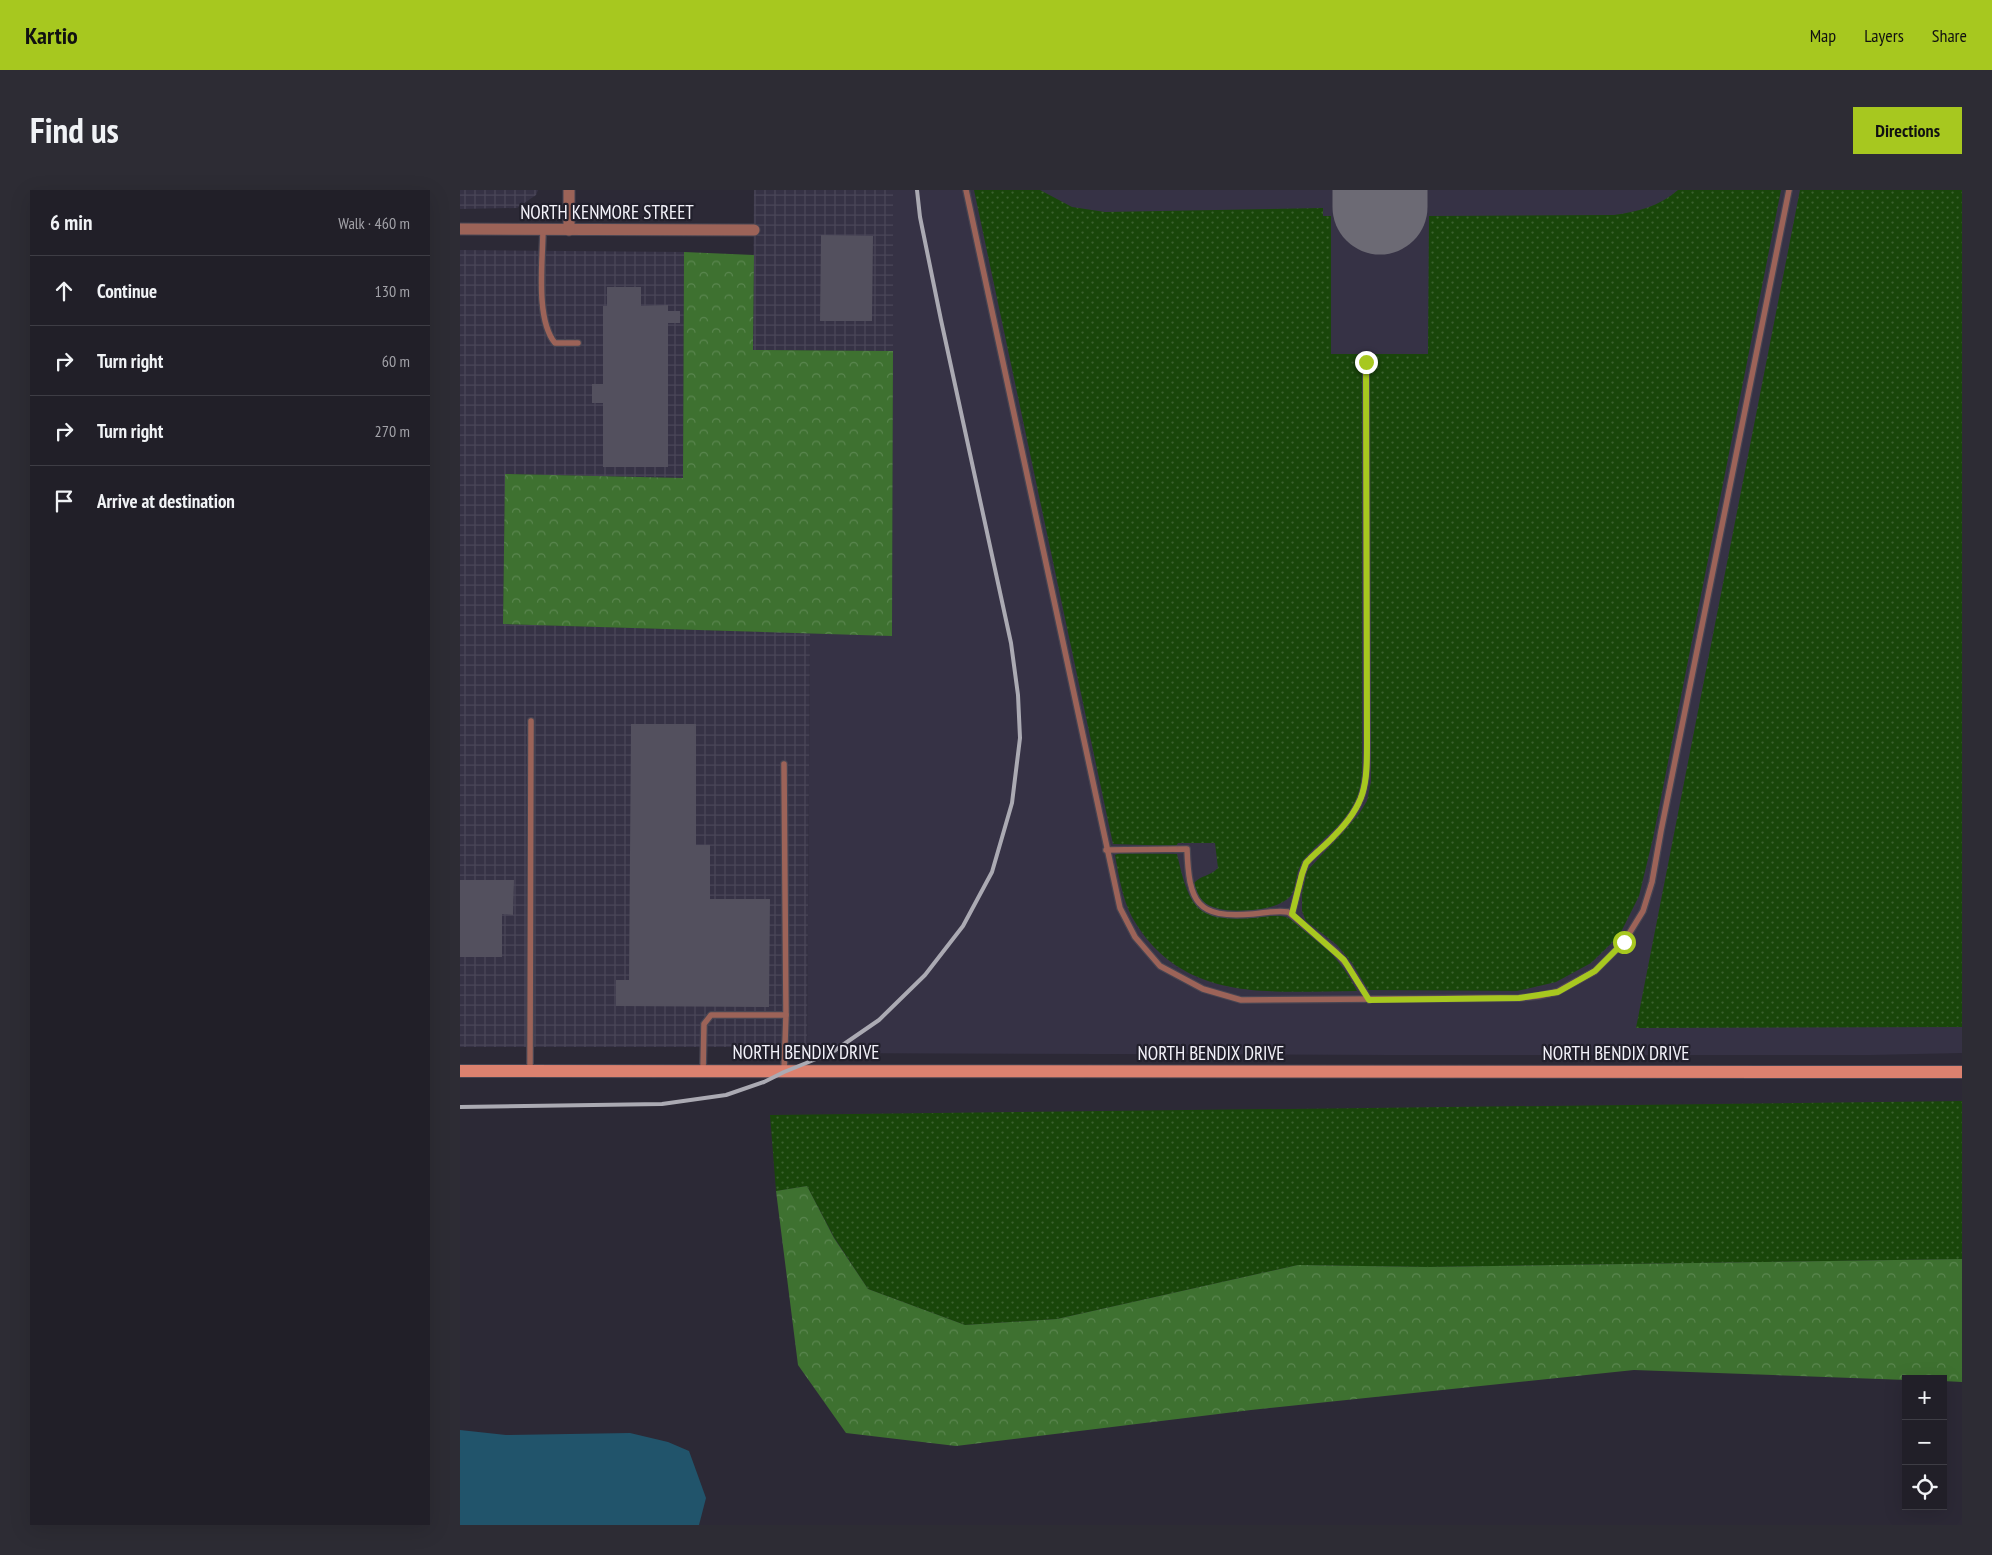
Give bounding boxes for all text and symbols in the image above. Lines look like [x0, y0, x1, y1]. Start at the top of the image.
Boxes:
text: Kartio [25, 20, 78, 51]
text: Map [1810, 24, 1836, 47]
text: Layers [1864, 24, 1904, 47]
text: Share [1932, 24, 1967, 47]
text: Find us [30, 107, 119, 153]
button: Directions [1853, 107, 1962, 154]
street label: NORTH KENMORE STREET [520, 200, 694, 224]
text: 6 min [50, 209, 92, 236]
text: Walk · 460 m [338, 213, 410, 233]
icon: ahead [50, 277, 78, 305]
text: Continue [97, 279, 157, 303]
text: 130 m [375, 281, 410, 301]
icon: right [50, 347, 78, 375]
text: Turn right [97, 349, 163, 373]
text: 60 m [382, 351, 410, 371]
route end [1355, 351, 1378, 374]
icon: right [50, 417, 78, 445]
text: Turn right [97, 419, 163, 443]
text: 270 m [375, 421, 410, 441]
icon: arrive [50, 487, 78, 515]
text: Arrive at destination [97, 489, 235, 513]
route start [1613, 931, 1636, 954]
street label: NORTH BENDIX DRIVE [733, 1040, 879, 1064]
street label: NORTH BENDIX DRIVE [1138, 1041, 1284, 1065]
street label: NORTH BENDIX DRIVE [1543, 1041, 1689, 1065]
map controls [1902, 1375, 1947, 1510]
button: + [1902, 1375, 1947, 1420]
button: − [1902, 1420, 1947, 1465]
button: locate [1902, 1465, 1947, 1510]

